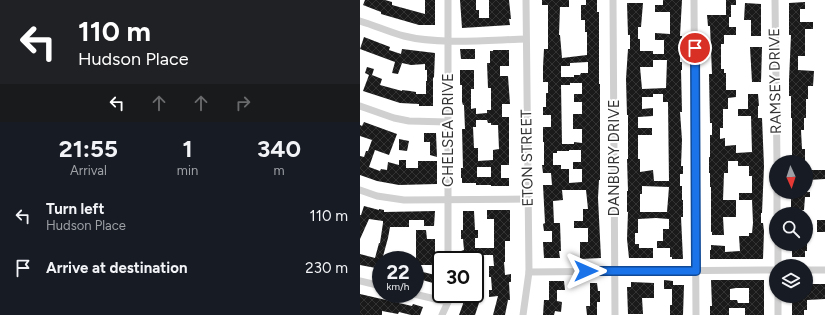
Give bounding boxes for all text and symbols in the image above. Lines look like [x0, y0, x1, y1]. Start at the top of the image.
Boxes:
text: 110 m [78, 14, 151, 48]
icon: left [12, 16, 64, 68]
street label: RAMSEY DRIVE [765, 28, 785, 134]
pin [678, 31, 712, 65]
icon: arrive [684, 37, 706, 59]
text: Hudson Place [78, 48, 189, 70]
street label: CHELSEA DRIVE [439, 73, 457, 187]
icon: left [106, 92, 128, 114]
icon: ahead [148, 92, 170, 114]
icon: ahead [190, 92, 212, 114]
icon: right [232, 92, 254, 114]
street label: DANBURY DRIVE [605, 99, 623, 217]
street label: ETON STREET [517, 109, 537, 207]
text: 21:55 [59, 134, 118, 163]
text: 1 [182, 134, 193, 163]
text: 340 [257, 134, 301, 163]
north arrow [769, 155, 813, 199]
map controls [769, 155, 813, 303]
text: Arrival [70, 163, 107, 178]
text: min [177, 163, 198, 178]
text: m [274, 163, 285, 178]
text: Turn left [46, 200, 104, 218]
icon: left [12, 205, 34, 227]
text: 110 m [310, 207, 348, 225]
button: search [769, 207, 813, 251]
text: Hudson Place [46, 218, 126, 233]
position arrow [565, 250, 607, 292]
speed limit sign: 30 [432, 251, 484, 303]
icon: arrive [12, 257, 34, 279]
text: Arrive at destination [46, 259, 187, 277]
text: 230 m [305, 259, 348, 277]
button: layers [769, 259, 813, 303]
text: 22 [386, 260, 410, 284]
text: km/h [387, 280, 409, 293]

